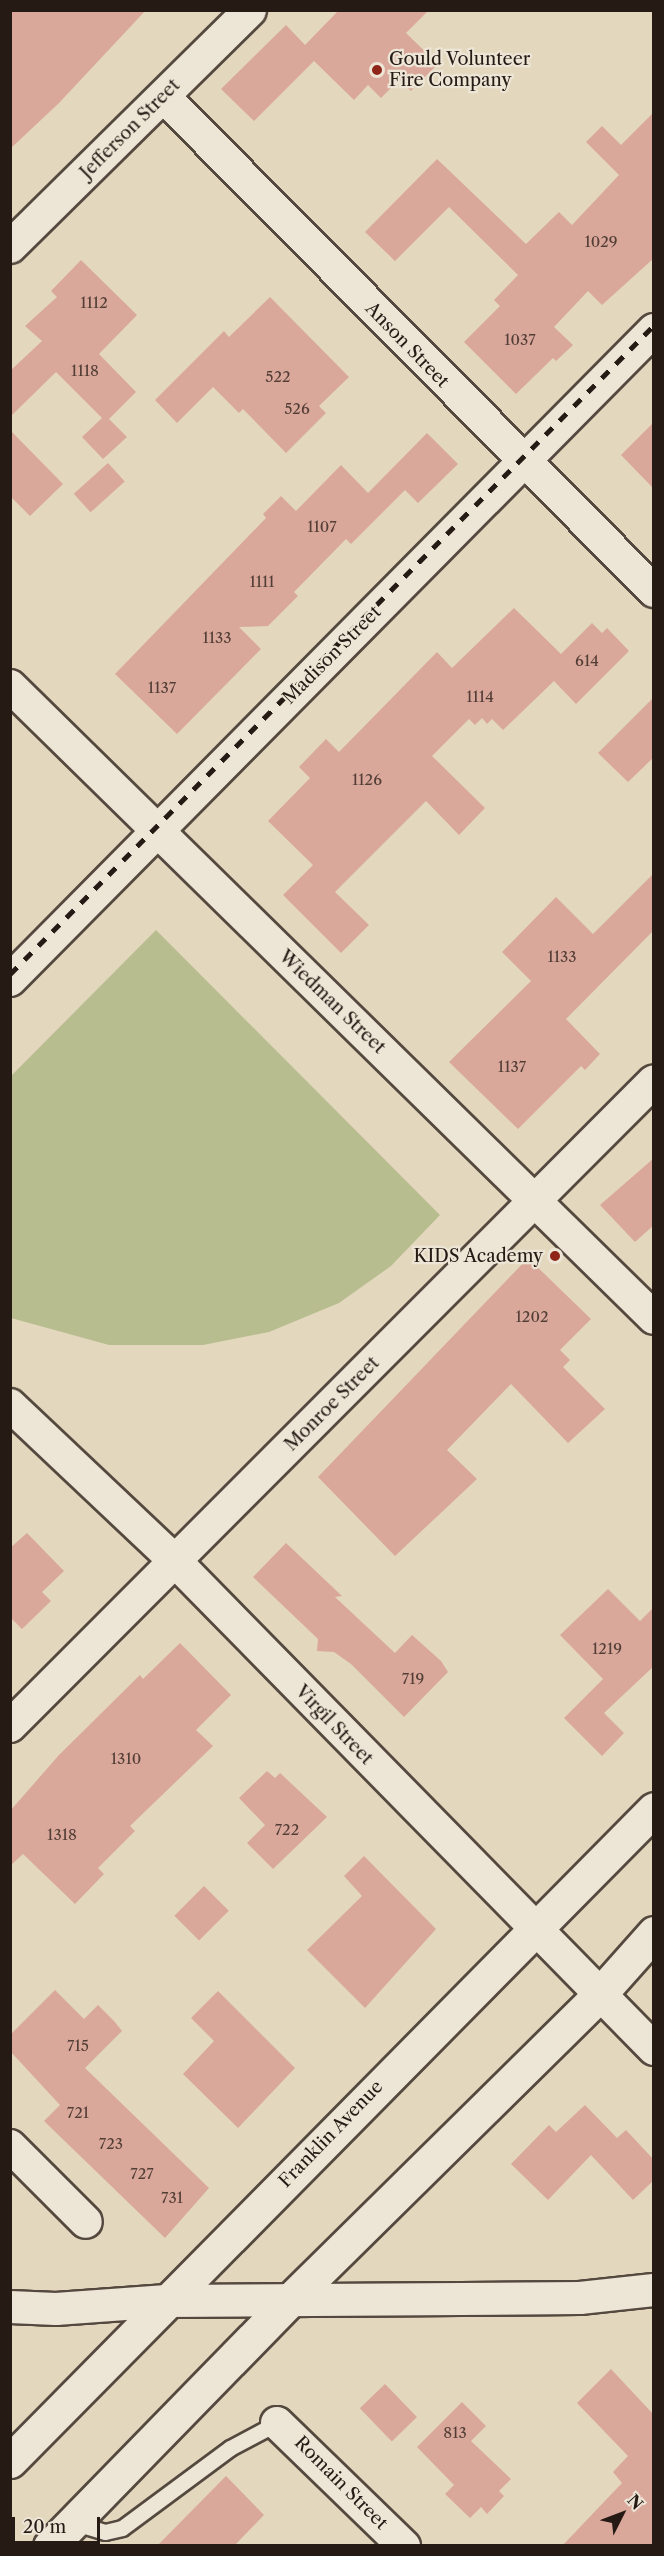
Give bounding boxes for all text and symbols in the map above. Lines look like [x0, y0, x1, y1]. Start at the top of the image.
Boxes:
place label: Gould Volunteer Fire Company [389, 49, 531, 92]
marker: Gould Volunteer Fire Company [370, 63, 384, 77]
street label: Jefferson Street [76, 75, 184, 183]
house number: 1029 [584, 233, 618, 251]
house number: 1112 [80, 294, 108, 312]
street label: Anson Street [361, 298, 453, 392]
house number: 1037 [504, 331, 536, 349]
house number: 1118 [71, 362, 99, 380]
house number: 522 [265, 368, 291, 386]
house number: 526 [284, 400, 310, 418]
house number: 1107 [307, 518, 337, 536]
house number: 1111 [249, 573, 275, 591]
street label: Madison Street [278, 601, 386, 709]
house number: 1133 [202, 629, 232, 647]
house number: 614 [575, 652, 599, 670]
house number: 1137 [148, 679, 176, 697]
house number: 1114 [466, 688, 494, 706]
house number: 1126 [352, 771, 382, 789]
street label: Wiedman Street [274, 946, 390, 1058]
house number: 1133 [547, 948, 577, 966]
house number: 1137 [498, 1058, 526, 1076]
place label: KIDS Academy [413, 1245, 543, 1267]
marker: KIDS Academy [548, 1249, 562, 1263]
house number: 1202 [515, 1308, 549, 1326]
street label: Monroe Street [280, 1352, 384, 1456]
house number: 1219 [592, 1640, 622, 1658]
house number: 719 [402, 1670, 424, 1688]
street label: Virgil Street [291, 1681, 377, 1769]
house number: 1310 [111, 1750, 141, 1768]
house number: 722 [275, 1821, 299, 1839]
house number: 1318 [47, 1826, 77, 1844]
house number: 715 [67, 2037, 89, 2055]
street label: Franklin Avenue [274, 2076, 388, 2192]
house number: 721 [67, 2104, 89, 2122]
house number: 723 [99, 2135, 123, 2153]
house number: 727 [130, 2165, 154, 2183]
house number: 731 [161, 2189, 183, 2207]
house number: 813 [443, 2424, 467, 2442]
street label: Romain Street [290, 2432, 392, 2534]
north arrow [592, 2484, 652, 2544]
text: N [623, 2490, 647, 2514]
scale bar [15, 2505, 104, 2543]
text: 20 m [23, 2516, 66, 2538]

